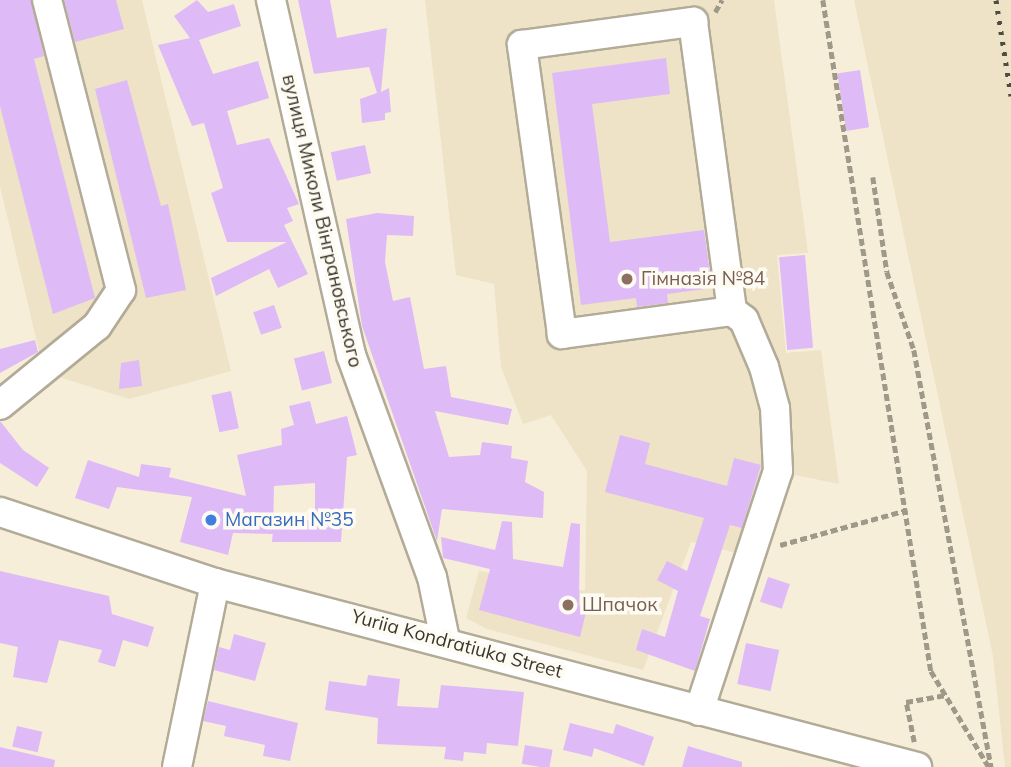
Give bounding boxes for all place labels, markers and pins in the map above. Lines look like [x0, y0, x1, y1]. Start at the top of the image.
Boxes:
place label: Гімназія №84 [641, 268, 765, 290]
marker: Гімназія №84 [619, 271, 635, 287]
place label: Магазин №35 [225, 509, 354, 531]
marker: Магазин №35 [203, 512, 219, 528]
place label: Шпачок [582, 594, 657, 616]
marker: Шпачок [560, 597, 576, 613]

